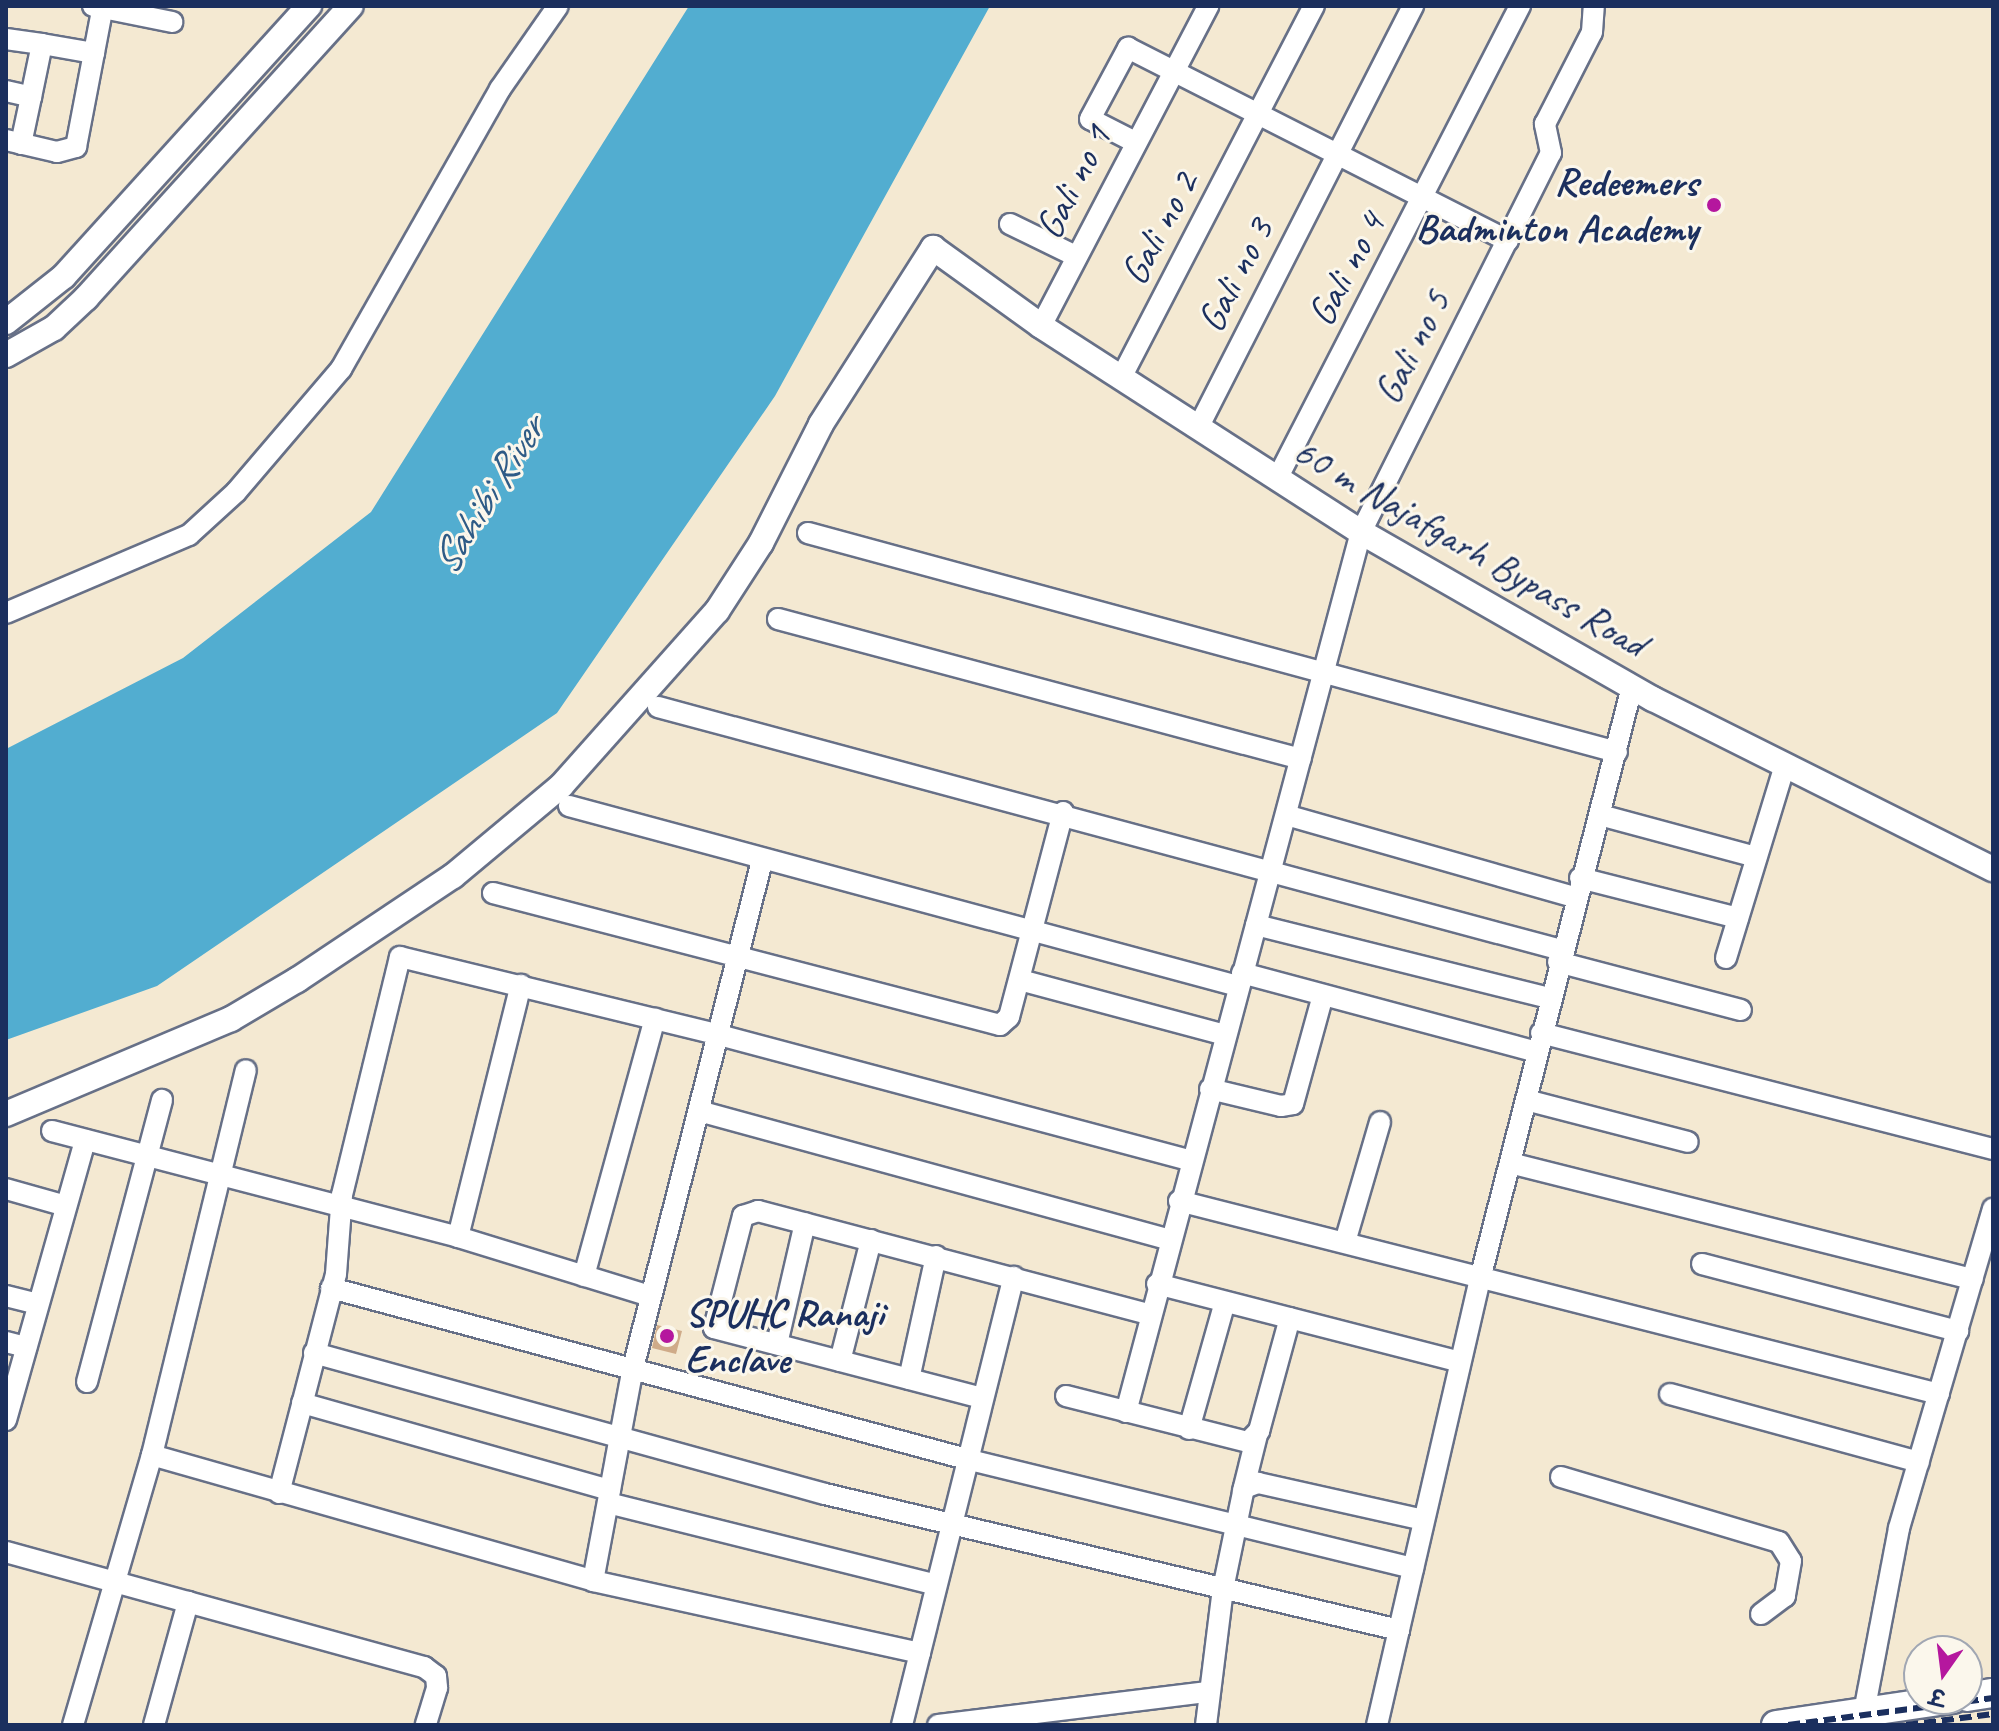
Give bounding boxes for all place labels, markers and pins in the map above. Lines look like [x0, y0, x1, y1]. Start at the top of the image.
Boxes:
place label: Redeemers Badminton Academy [1418, 158, 1698, 252]
marker: Redeemers Badminton Academy [1705, 196, 1723, 214]
place label: SPUHC Ranaji Enclave [685, 1289, 885, 1383]
marker: SPUHC Ranaji Enclave [656, 1325, 678, 1347]

